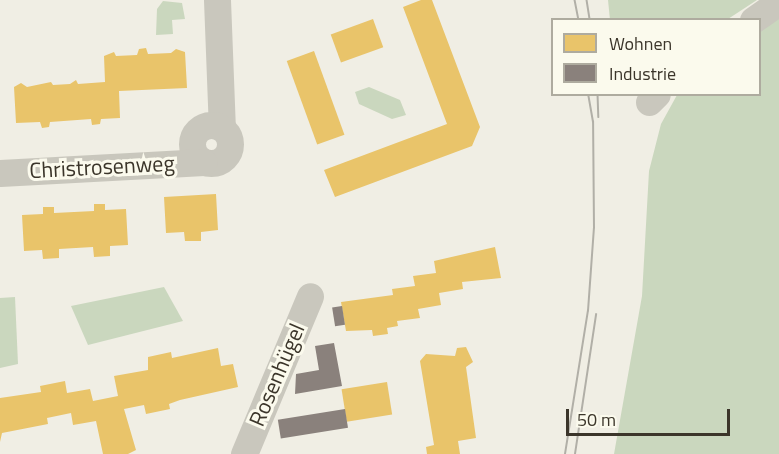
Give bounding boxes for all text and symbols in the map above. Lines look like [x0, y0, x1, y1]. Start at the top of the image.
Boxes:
legend [551, 18, 761, 96]
text: Wohnen [609, 30, 672, 57]
text: Industrie [609, 60, 676, 87]
street label: Christrosenweg [29, 150, 175, 184]
street label: Rosenhügel [244, 320, 310, 430]
scale bar [569, 397, 732, 435]
text: 50 m [577, 406, 616, 433]

